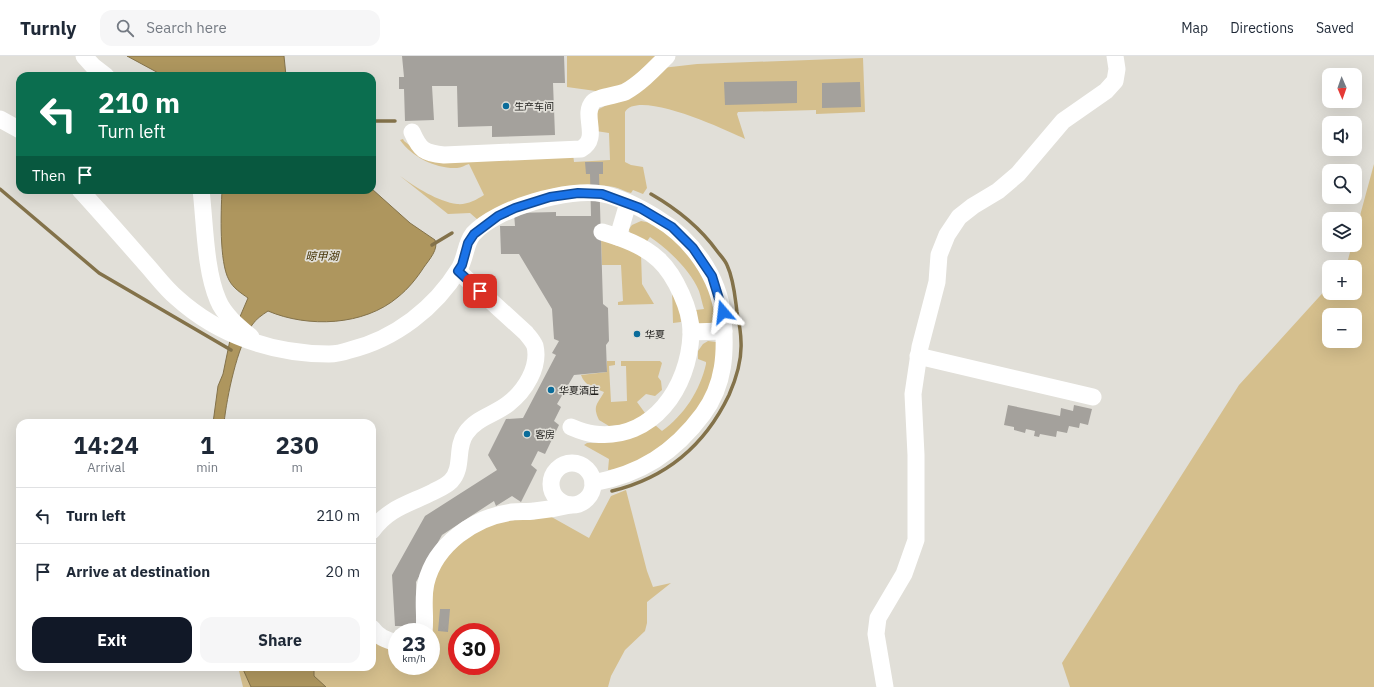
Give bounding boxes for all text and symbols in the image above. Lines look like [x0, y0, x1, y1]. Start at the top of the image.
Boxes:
search box [100, 10, 380, 46]
text: Turnly [20, 16, 76, 40]
icon: search [114, 17, 136, 39]
text: Search here [146, 18, 227, 37]
text: Map [1181, 19, 1208, 37]
text: Directions [1230, 19, 1294, 37]
text: Saved [1316, 19, 1354, 37]
north arrow [1322, 68, 1362, 108]
map controls [1322, 68, 1362, 348]
text: 210 m [98, 84, 180, 121]
icon: left [32, 88, 84, 140]
place label: 生产车间 [514, 100, 554, 113]
marker: 生产车间 [501, 101, 511, 111]
button: sound [1322, 116, 1362, 156]
text: Turn left [98, 120, 166, 143]
icon: arrive [74, 164, 96, 186]
button: search [1322, 164, 1362, 204]
text: Then [32, 166, 66, 185]
button: layers [1322, 212, 1362, 252]
water label: 晾甲湖 [306, 249, 340, 263]
button: + [1322, 260, 1362, 300]
pin [463, 274, 497, 308]
icon: arrive [469, 280, 491, 302]
position arrow [702, 291, 744, 333]
button: − [1322, 308, 1362, 348]
place label: 华夏 [645, 328, 665, 341]
marker: 华夏 [632, 329, 642, 339]
place label: 华夏酒庄 [559, 384, 599, 397]
marker: 华夏酒庄 [546, 385, 556, 395]
place label: 客房 [535, 428, 555, 441]
text: 14:24 [73, 429, 139, 461]
text: 1 [200, 429, 214, 461]
text: 230 [275, 429, 319, 461]
marker: 客房 [522, 429, 532, 439]
text: Arrival [87, 459, 125, 476]
text: min [196, 459, 218, 476]
text: m [291, 459, 303, 476]
icon: left [32, 505, 54, 527]
text: Turn left [66, 506, 126, 525]
text: 210 m [316, 506, 360, 525]
icon: arrive [32, 561, 54, 583]
text: Arrive at destination [66, 562, 210, 581]
text: 20 m [325, 562, 360, 581]
button: Exit [32, 617, 192, 663]
button: Share [200, 617, 360, 663]
speed limit sign: 30 [448, 623, 500, 675]
text: 23 [402, 630, 426, 657]
text: km/h [402, 652, 426, 665]

